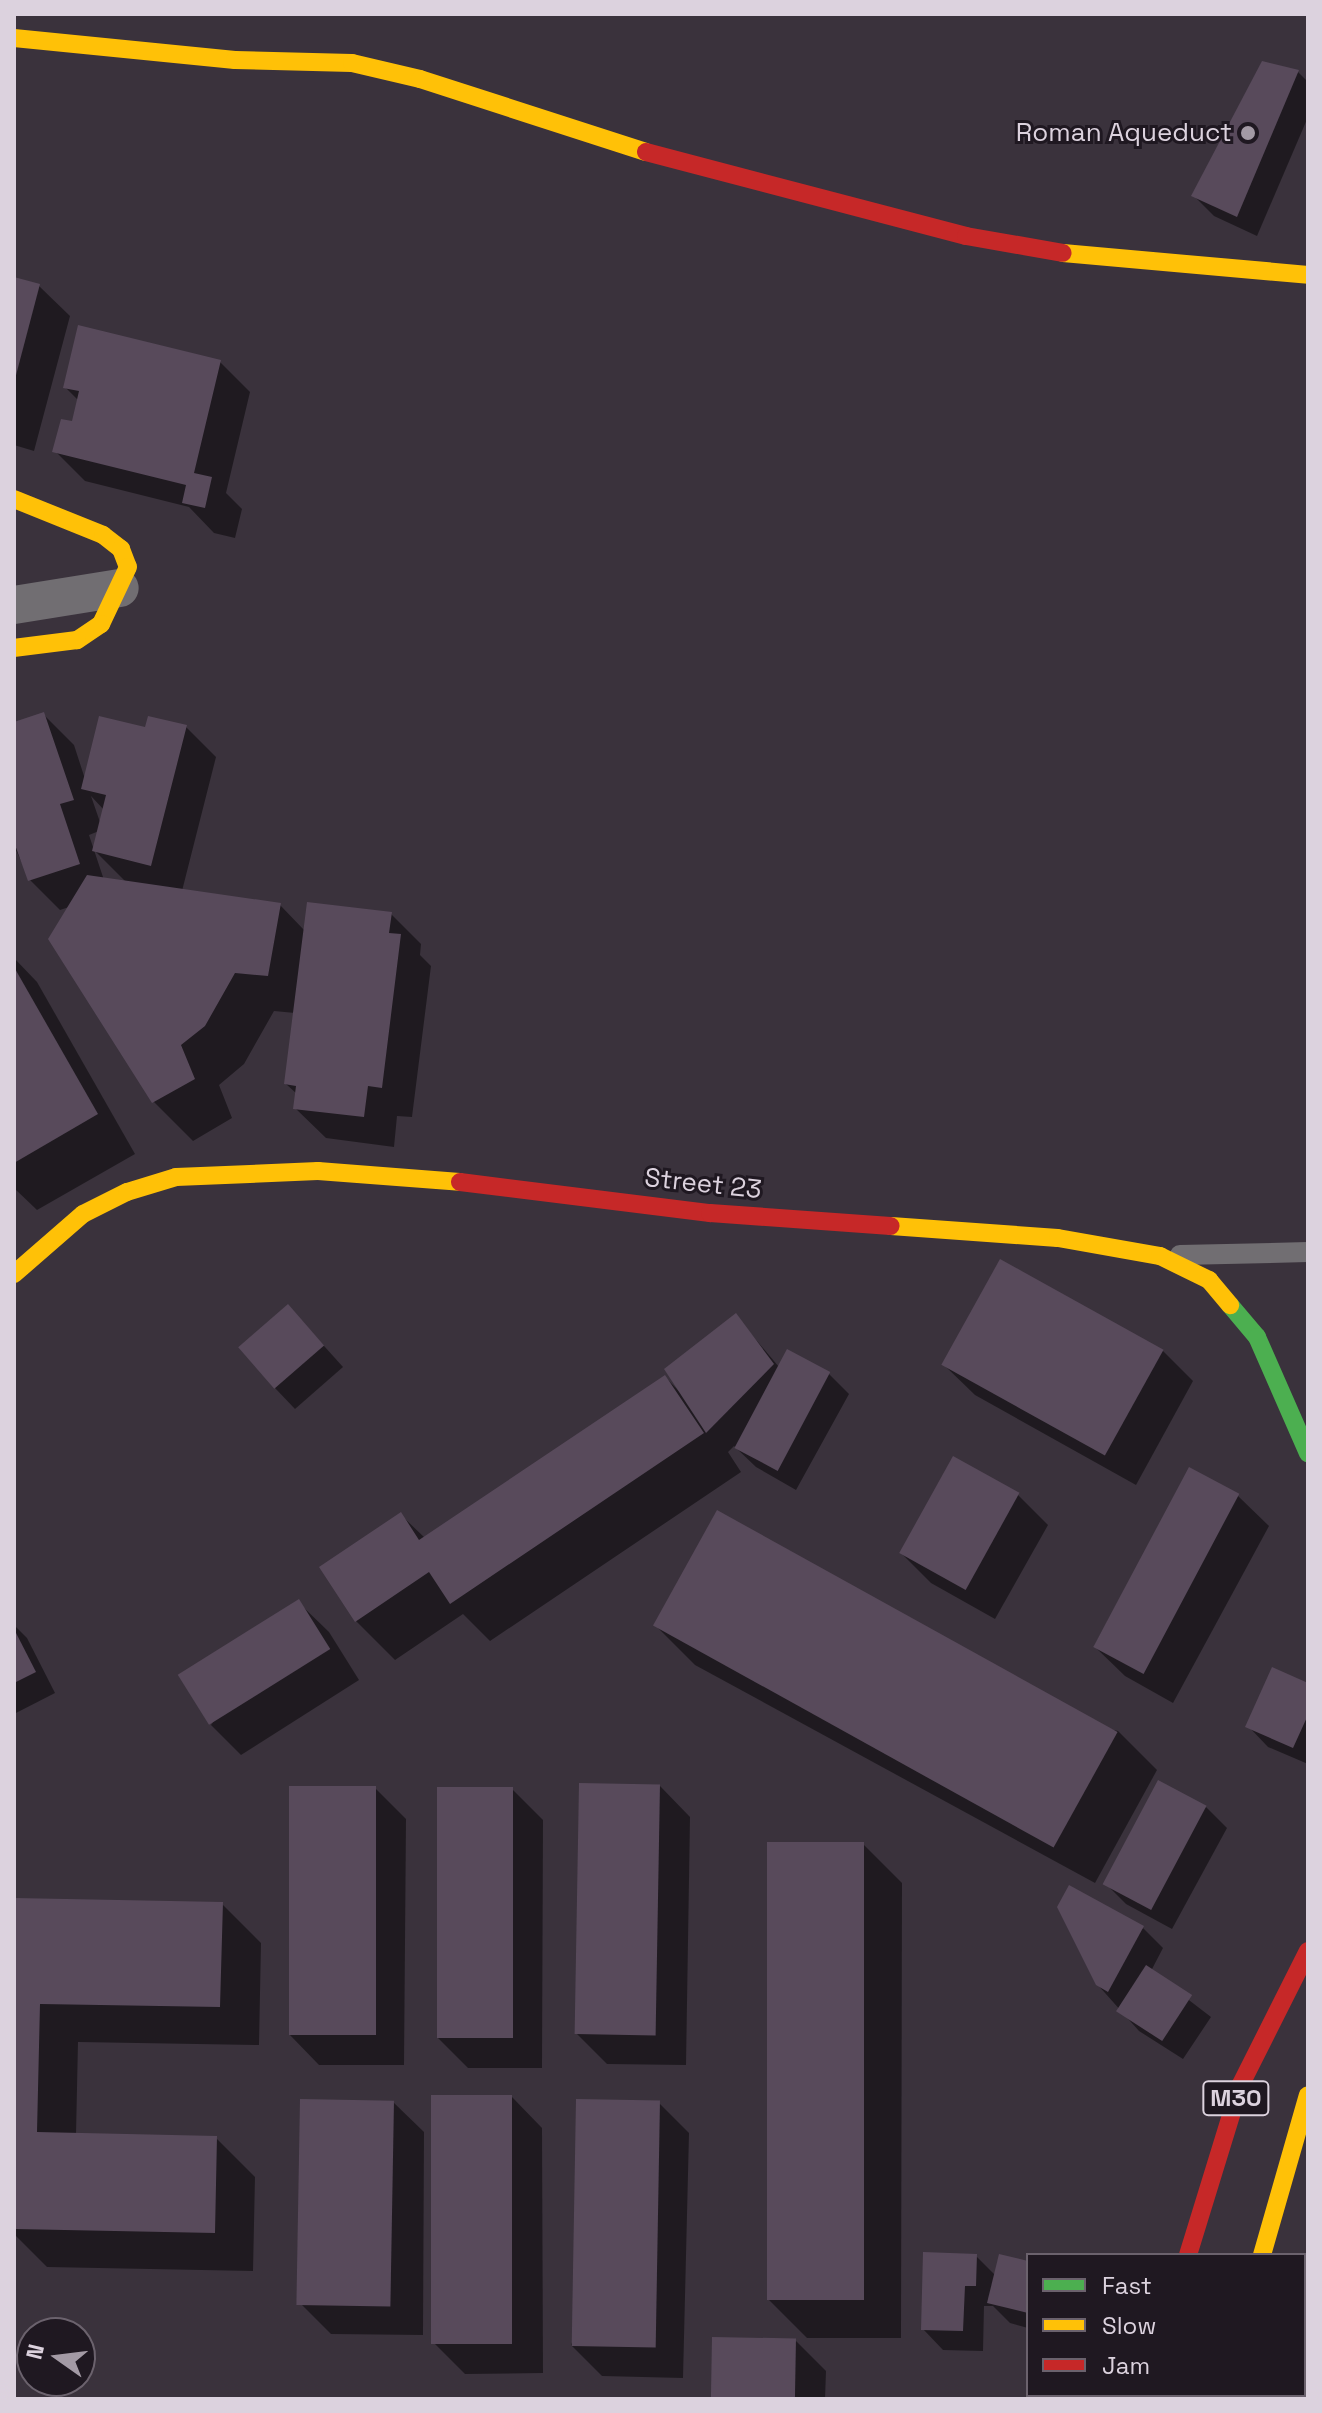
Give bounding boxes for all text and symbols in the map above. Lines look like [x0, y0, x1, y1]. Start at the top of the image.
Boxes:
place label: Roman Aqueduct [1016, 117, 1232, 149]
marker: Roman Aqueduct [1239, 124, 1257, 142]
street label: Street 23 [643, 1162, 763, 1206]
road number: M30 [1202, 2078, 1270, 2118]
legend [1026, 2253, 1306, 2397]
text: Fast [1102, 2270, 1152, 2301]
text: Slow [1102, 2310, 1156, 2341]
north arrow [16, 2317, 96, 2397]
text: N [19, 2341, 50, 2362]
text: Jam [1102, 2350, 1150, 2381]

